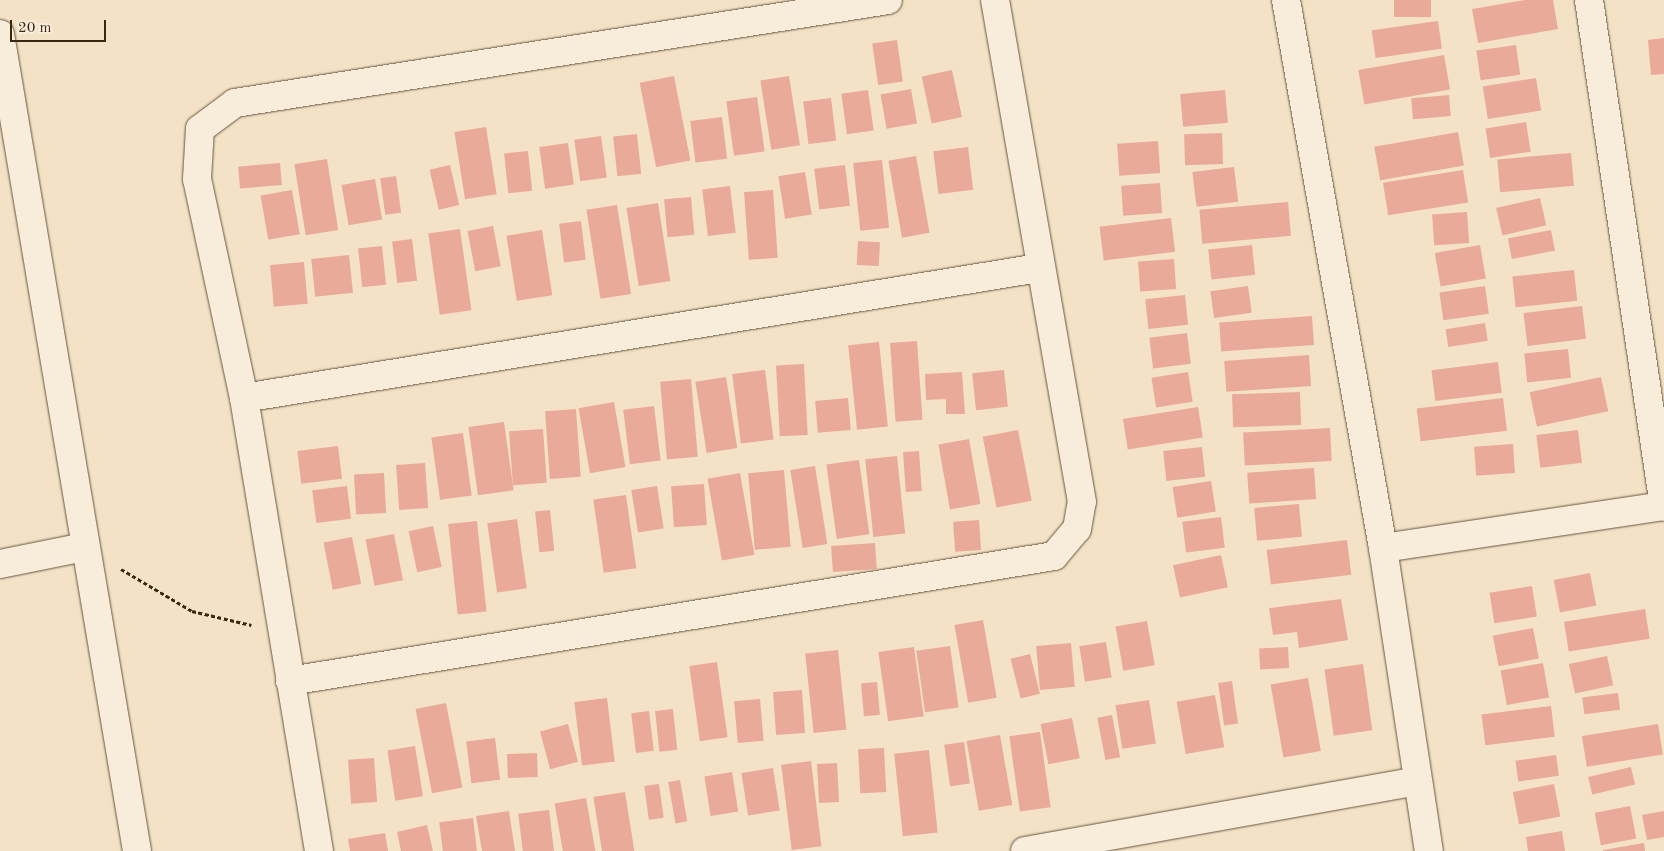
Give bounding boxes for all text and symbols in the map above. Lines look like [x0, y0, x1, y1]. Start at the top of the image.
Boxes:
scale bar [12, 10, 109, 42]
text: 20 m [18, 21, 52, 36]

